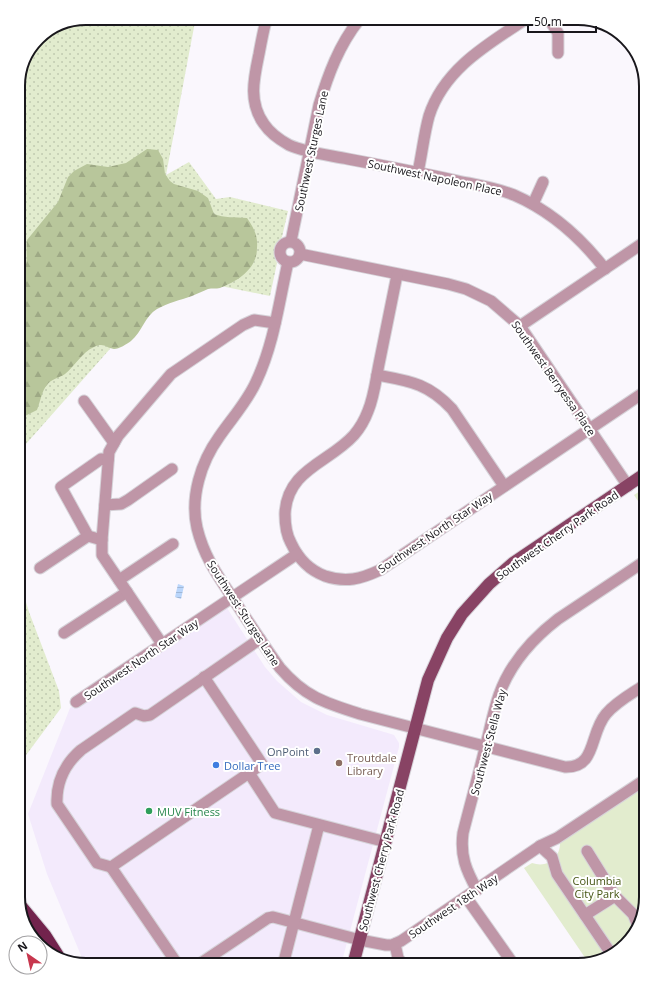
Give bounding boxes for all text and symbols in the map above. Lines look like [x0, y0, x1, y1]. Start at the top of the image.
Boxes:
scale bar [528, 8, 596, 34]
text: 50 m [534, 13, 562, 30]
street label: Southwest Sturges Lane [291, 89, 331, 213]
street label: Southwest Napoleon Place [367, 155, 503, 199]
street label: Southwest Berryessa Place [509, 318, 599, 438]
street label: Southwest Cherry Park Road [493, 487, 621, 583]
street label: Southwest North Star Way [375, 488, 496, 576]
street label: Southwest Sturges Lane [204, 557, 284, 669]
street label: Southwest North Star Way [81, 615, 202, 703]
street label: Southwest Stella Way [467, 687, 510, 797]
place label: OnPoint [267, 744, 309, 759]
marker: OnPoint [312, 746, 322, 756]
place label: Troutdale Library [347, 750, 397, 778]
place label: Dollar Tree [224, 758, 281, 773]
marker: Troutdale Library [334, 758, 344, 768]
marker: Dollar Tree [211, 760, 221, 770]
street label: Southwest Cherry Park Road [355, 787, 407, 933]
place label: MUV Fitness [157, 804, 220, 819]
marker: MUV Fitness [144, 806, 154, 816]
street label: Southwest 18th Way [405, 870, 501, 941]
park label: Columbia City Park [573, 873, 621, 901]
north arrow [8, 935, 48, 975]
text: N [14, 938, 30, 955]

